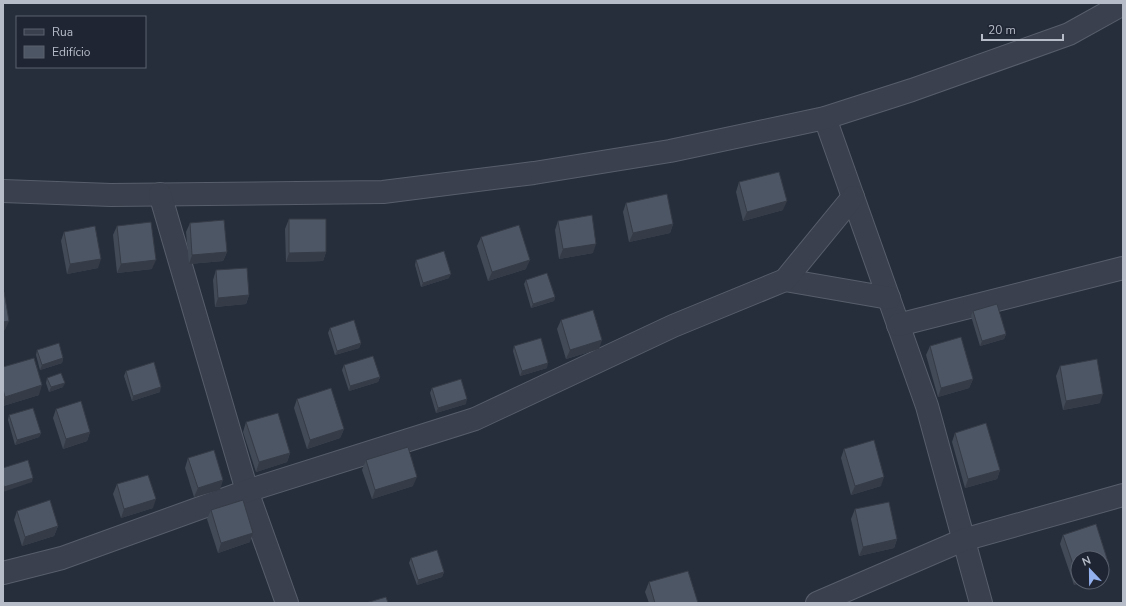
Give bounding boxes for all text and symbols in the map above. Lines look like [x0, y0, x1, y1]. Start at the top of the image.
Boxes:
legend [16, 16, 146, 68]
scale bar [982, 16, 1063, 42]
text: 20 m [988, 22, 1016, 38]
text: Rua [52, 24, 73, 40]
text: Edifício [52, 44, 91, 60]
north arrow [1070, 550, 1110, 590]
text: N [1080, 553, 1093, 570]

